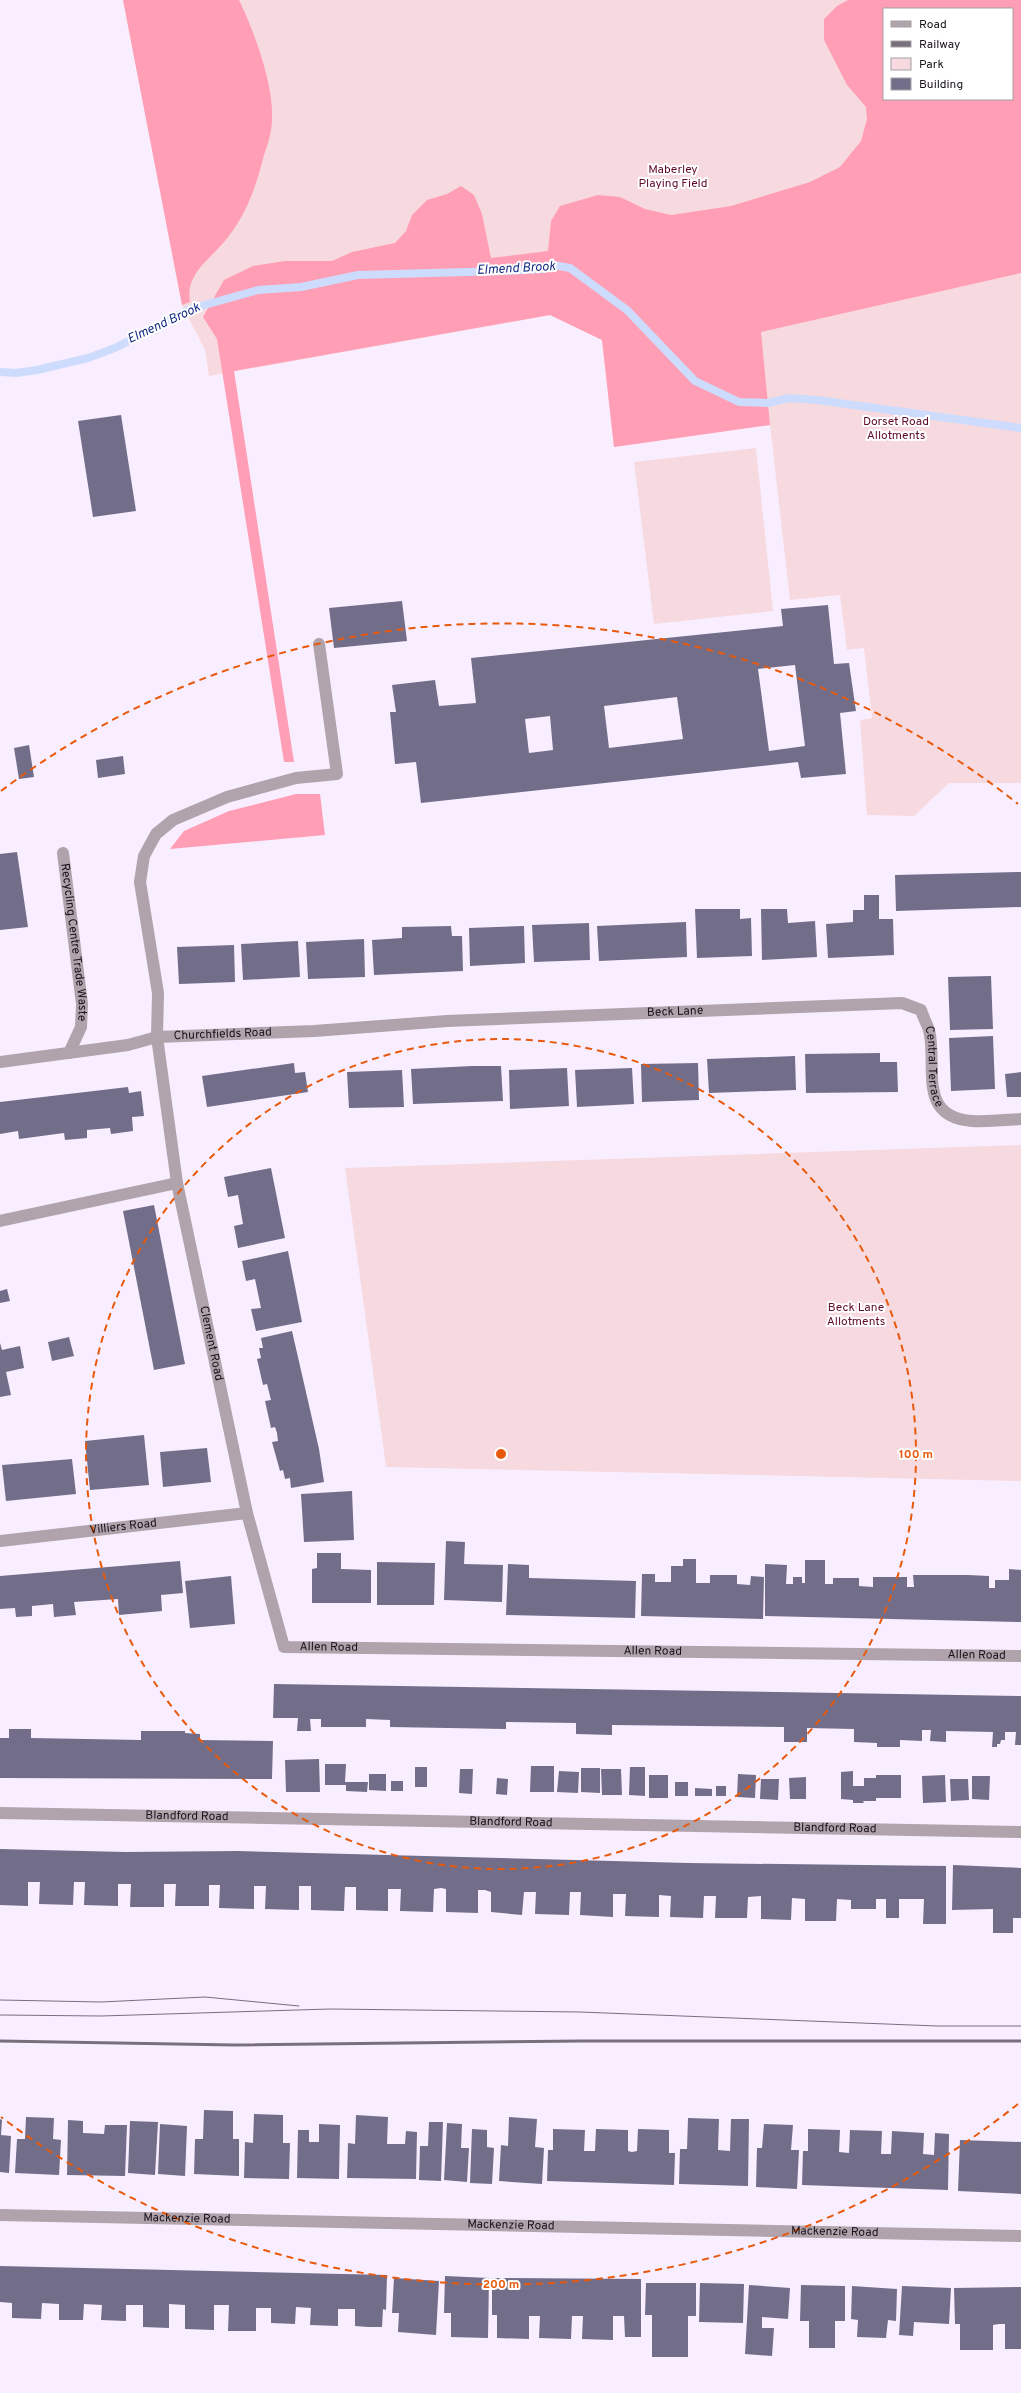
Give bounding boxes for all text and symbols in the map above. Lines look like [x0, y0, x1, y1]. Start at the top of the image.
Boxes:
legend [883, 8, 1013, 100]
text: Road [919, 17, 947, 33]
text: Railway [919, 37, 960, 53]
text: Park [919, 57, 944, 73]
text: Building [919, 77, 963, 93]
park label: Maberley Playing Field [638, 162, 708, 192]
water label: Elmend Brook [476, 259, 556, 279]
water label: Elmend Brook [125, 300, 203, 348]
park label: Dorset Road Allotments [863, 414, 929, 444]
street label: Recycling Centre Trade Waste [56, 862, 90, 1022]
street label: Beck Lane [647, 1003, 704, 1021]
street label: Central Terrace [920, 1024, 947, 1111]
street label: Churchfields Road [173, 1025, 272, 1044]
park label: Beck Lane Allotments [827, 1300, 885, 1330]
street label: Clement Road [195, 1305, 227, 1382]
centre of rings [494, 1447, 508, 1461]
text: 100 m [899, 1447, 933, 1463]
street label: Villiers Road [89, 1515, 158, 1539]
street label: Allen Road [299, 1639, 358, 1656]
street label: Allen Road [623, 1643, 682, 1660]
street label: Allen Road [947, 1647, 1006, 1664]
street label: Blandford Road [145, 1808, 229, 1825]
street label: Blandford Road [469, 1814, 553, 1831]
street label: Blandford Road [793, 1820, 877, 1837]
street label: Mackenzie Road [143, 2210, 231, 2228]
street label: Mackenzie Road [467, 2217, 555, 2234]
street label: Mackenzie Road [791, 2223, 879, 2241]
text: 200 m [483, 2277, 519, 2293]

